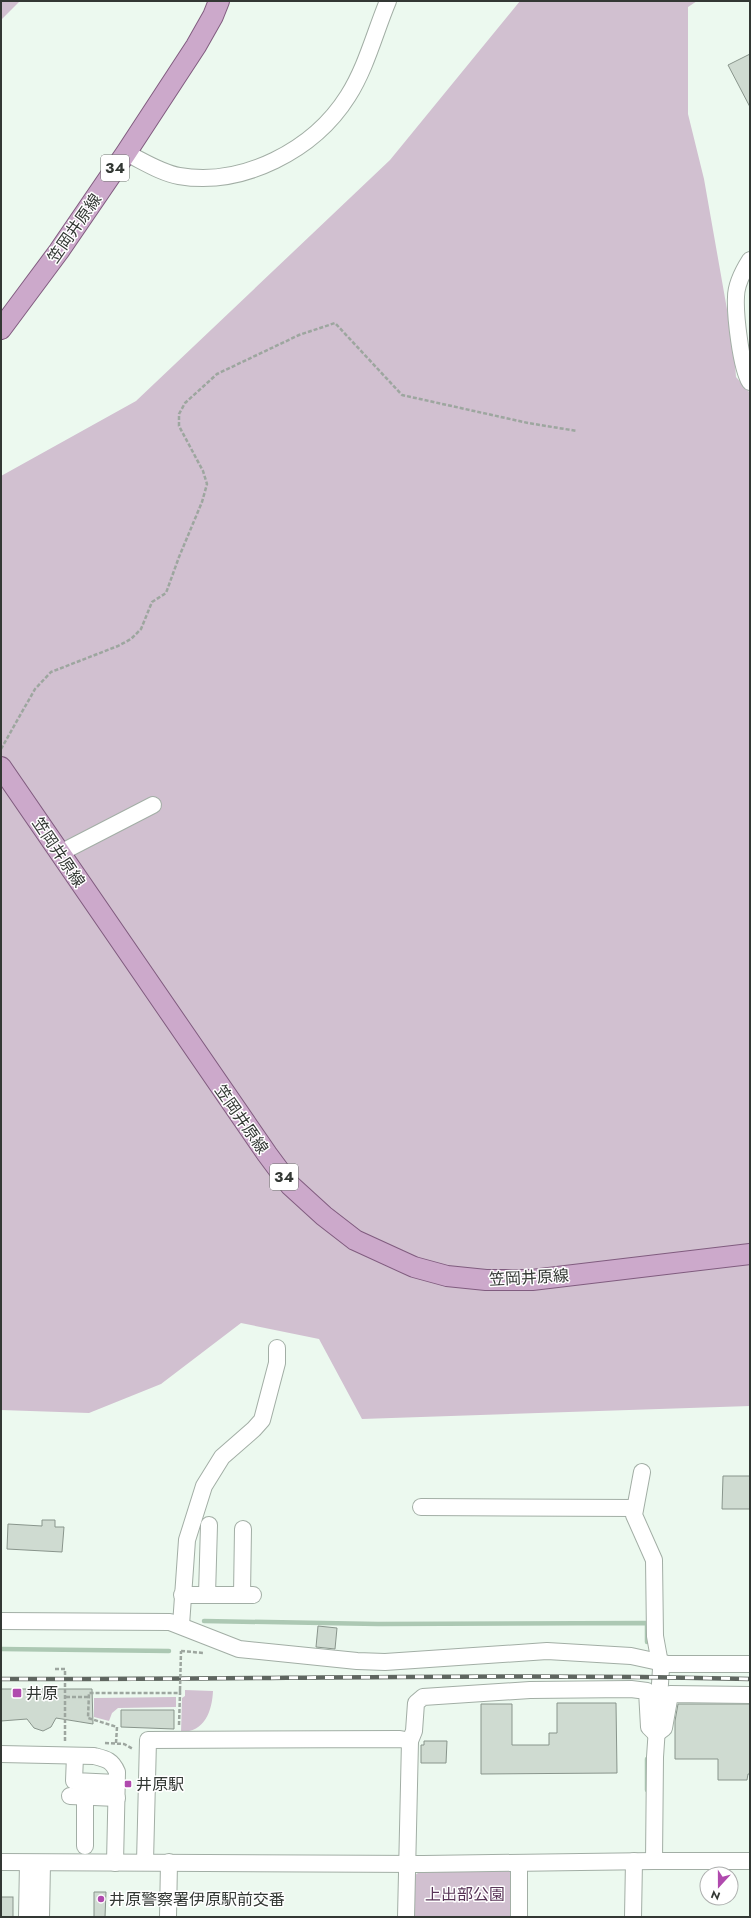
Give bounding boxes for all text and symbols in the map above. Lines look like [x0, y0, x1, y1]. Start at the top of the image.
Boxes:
road number: 34 [101, 155, 129, 181]
street label: 笠岡井原線 [42, 189, 107, 268]
street label: 笠岡井原線 [27, 813, 90, 892]
street label: 笠岡井原線 [209, 1080, 274, 1159]
road number: 34 [270, 1164, 298, 1190]
street label: 笠岡井原線 [488, 1264, 570, 1291]
place label: 井原 [26, 1682, 58, 1705]
marker: 井原 [11, 1687, 23, 1699]
place label: 井原駅 [136, 1773, 184, 1796]
marker: 井原駅 [123, 1779, 133, 1789]
north arrow [699, 1866, 739, 1906]
park label: 上出部公園 [425, 1883, 505, 1906]
text: N [708, 1886, 722, 1904]
place label: 井原警察署伊原駅前交番 [109, 1888, 285, 1911]
marker: 井原警察署伊原駅前交番 [96, 1894, 106, 1904]

